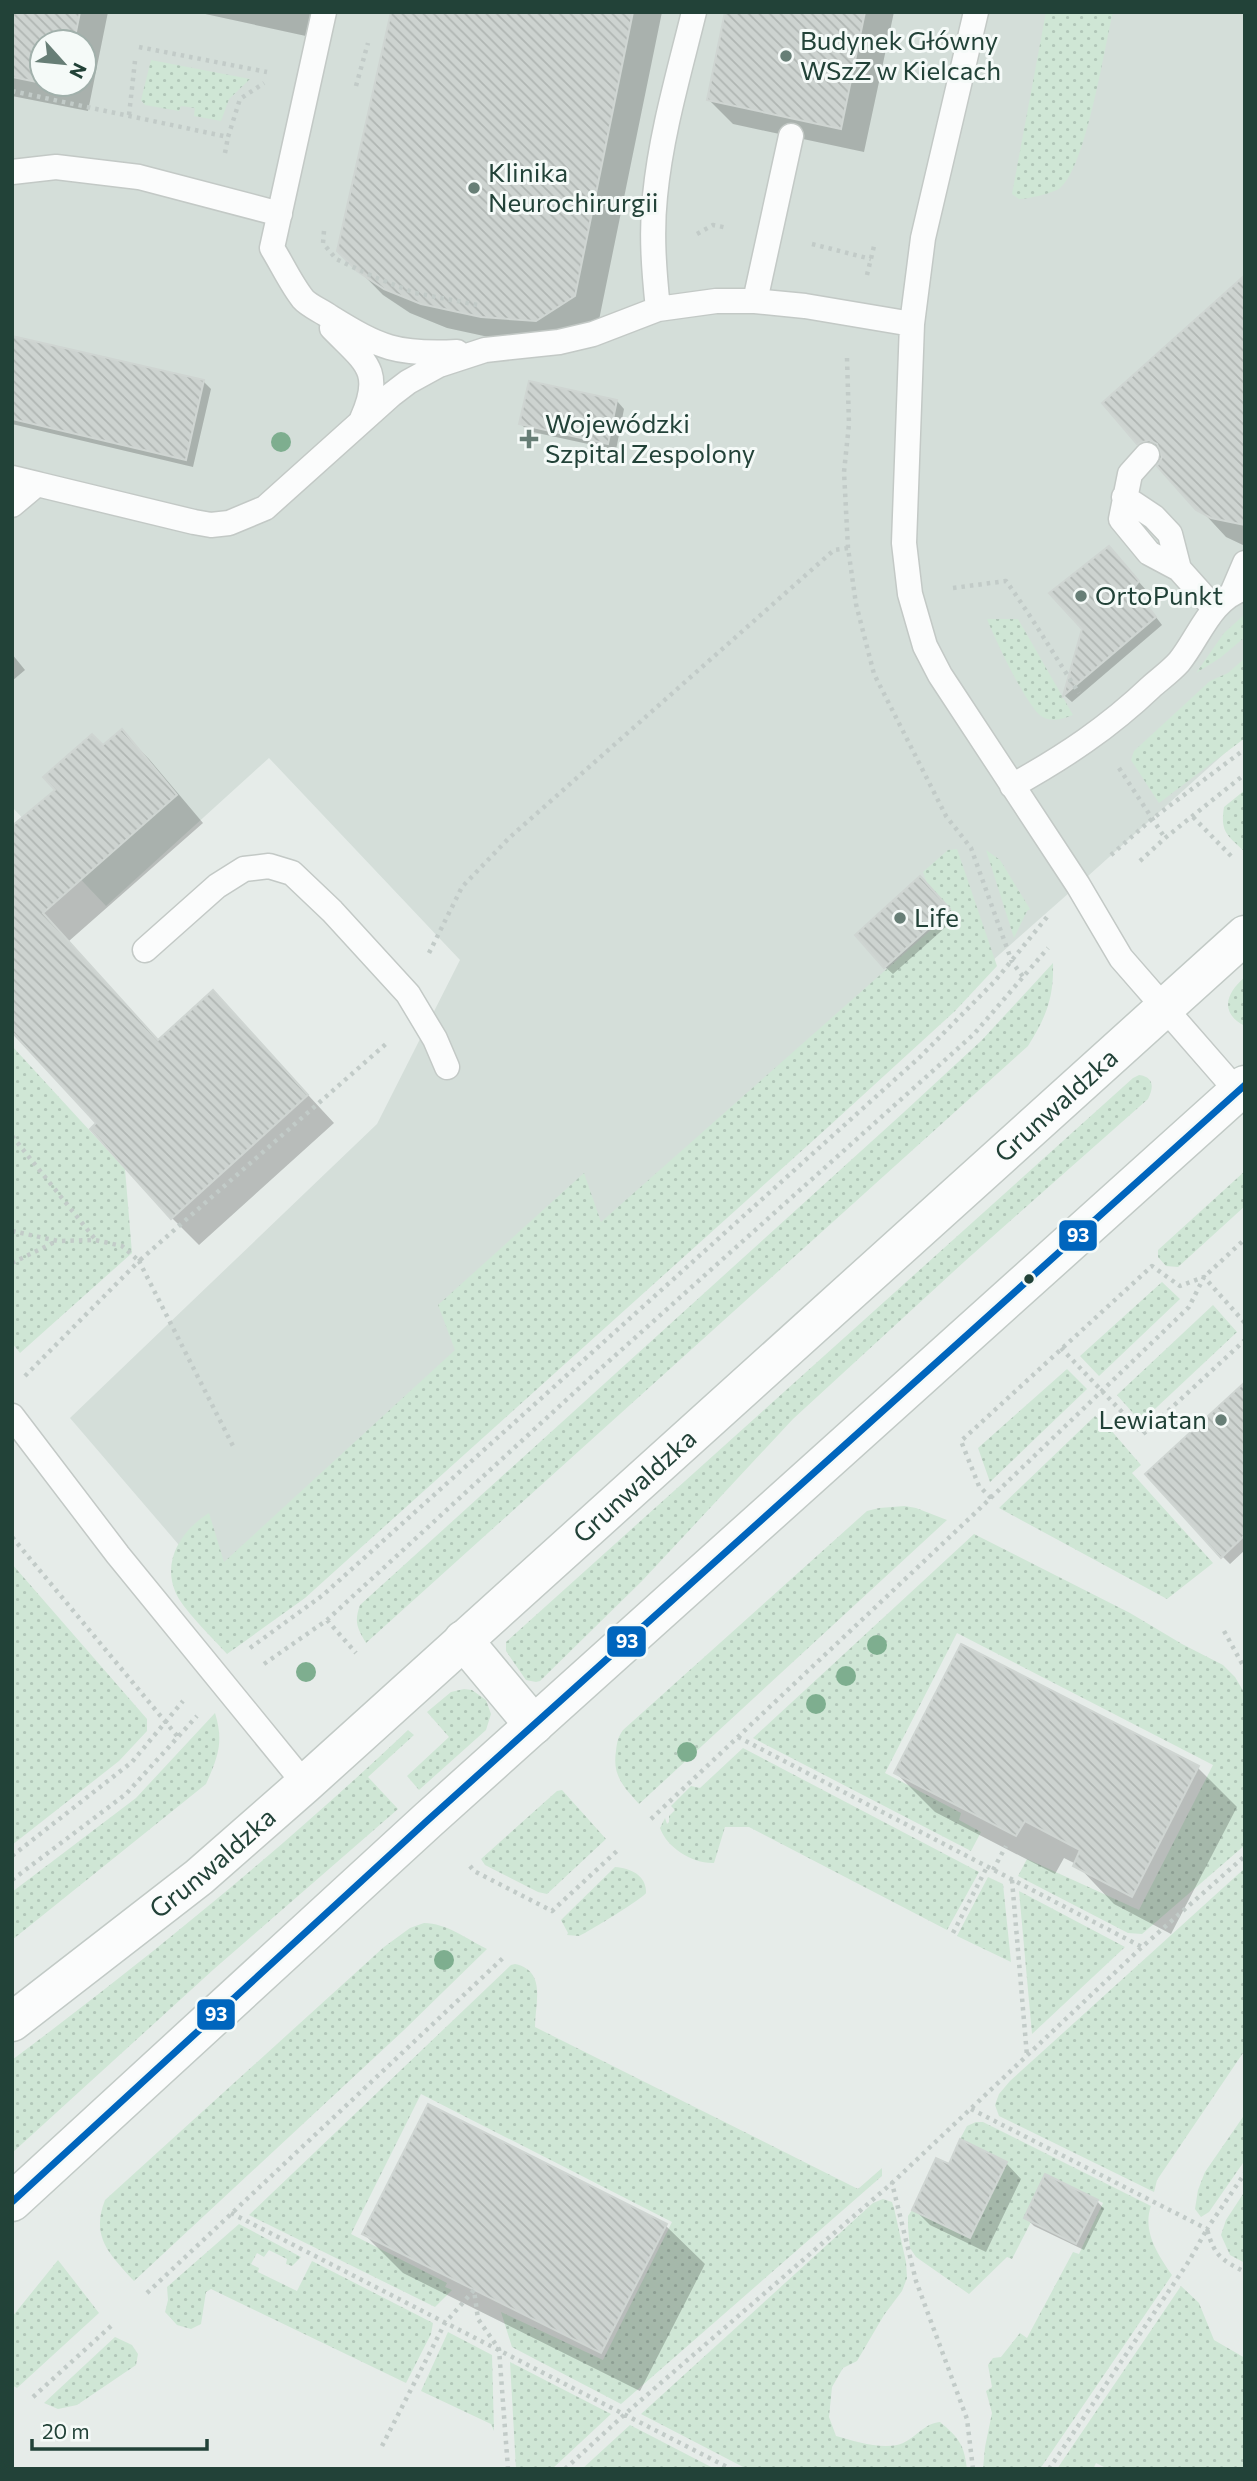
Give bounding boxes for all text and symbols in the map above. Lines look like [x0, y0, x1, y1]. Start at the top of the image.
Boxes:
place label: Budynek Główny WSzZ w Kielcach [800, 24, 1001, 85]
north arrow [28, 28, 98, 98]
marker: Budynek Główny WSzZ w Kielcach [778, 48, 794, 64]
text: N [65, 59, 92, 83]
place label: Klinika Neurochirurgii [488, 156, 659, 217]
marker: Klinika Neurochirurgii [466, 180, 482, 196]
place label: Wojewódzki Szpital Zespolony [545, 407, 755, 468]
marker: Wojewódzki Szpital Zespolony [519, 429, 539, 449]
place label: OrtoPunkt [1095, 579, 1223, 610]
marker: OrtoPunkt [1073, 588, 1089, 604]
place label: Life [914, 901, 959, 932]
marker: Life [892, 910, 908, 926]
street label: Grunwaldzka [987, 1041, 1123, 1168]
line badge: 93 [1058, 1219, 1098, 1252]
text: 93 [1067, 1223, 1089, 1246]
unlabelled marker [1022, 1272, 1036, 1286]
place label: Lewiatan [1098, 1403, 1207, 1434]
marker: Lewiatan [1213, 1412, 1229, 1428]
street label: Grunwaldzka [566, 1422, 702, 1549]
line badge: 93 [606, 1625, 647, 1658]
text: 93 [616, 1629, 638, 1652]
street label: Grunwaldzka [143, 1800, 281, 1924]
line badge: 93 [196, 1998, 236, 2031]
text: 93 [205, 2002, 227, 2025]
scale bar [32, 2408, 206, 2452]
text: 20 m [42, 2418, 90, 2443]

